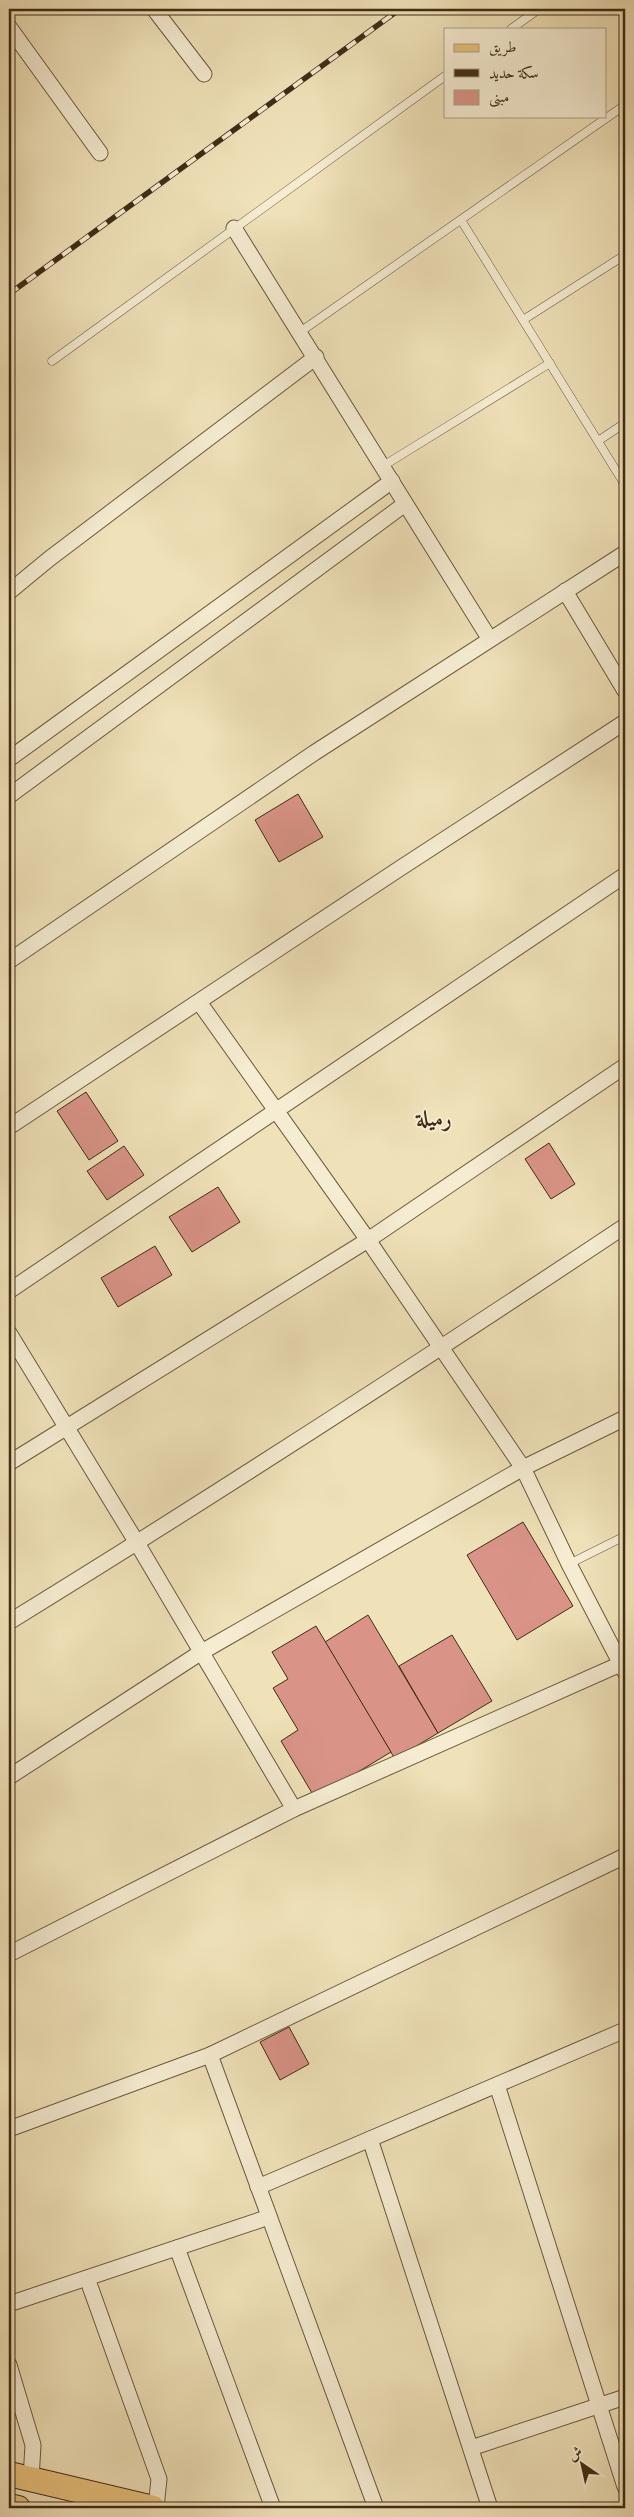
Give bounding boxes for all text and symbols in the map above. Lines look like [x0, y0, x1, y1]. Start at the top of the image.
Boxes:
legend [444, 28, 606, 118]
text: طريق [489, 38, 516, 57]
text: سكة حديد [489, 64, 539, 83]
text: مبنى [489, 88, 509, 108]
district label: رميلة [414, 1106, 452, 1133]
north arrow [556, 2440, 606, 2490]
text: ش [564, 2443, 586, 2465]

